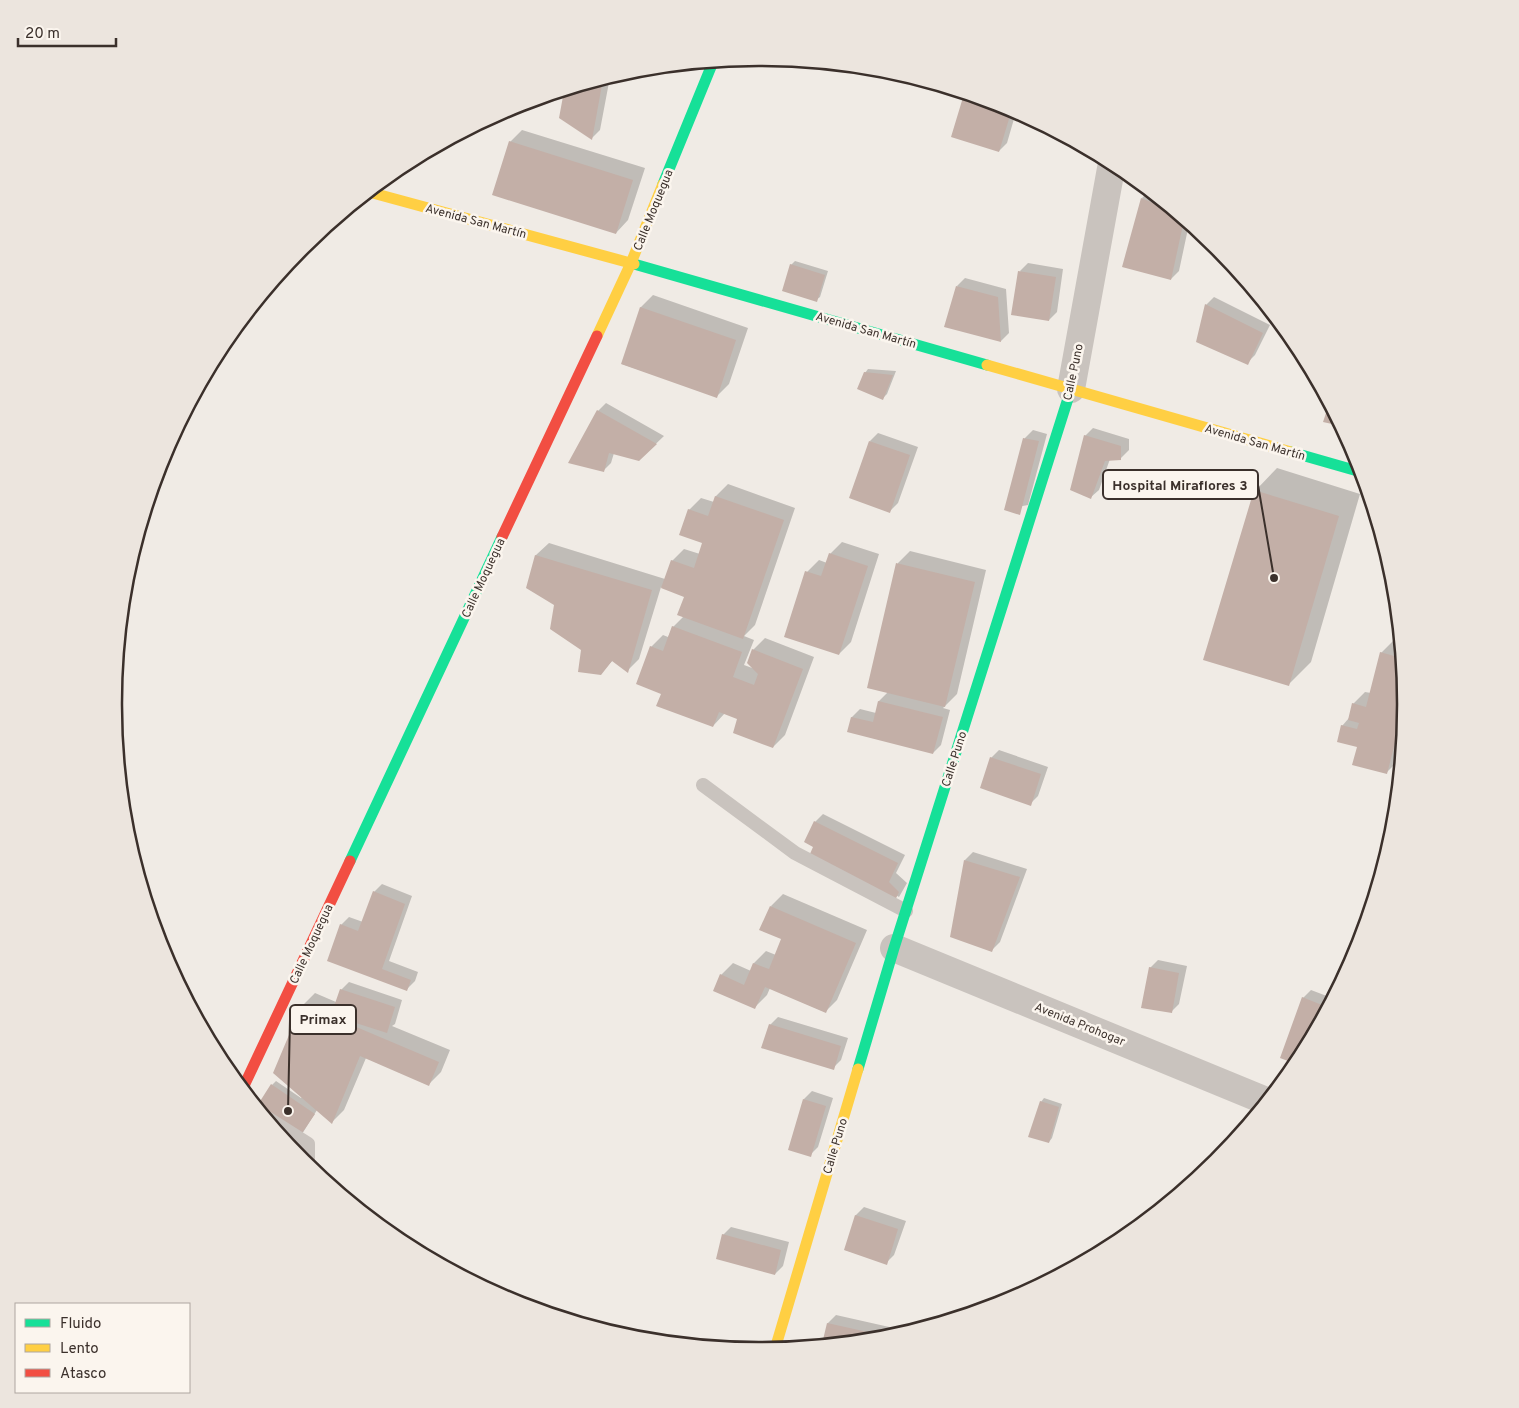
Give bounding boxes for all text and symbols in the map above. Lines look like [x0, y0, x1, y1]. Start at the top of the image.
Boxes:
scale bar [18, 15, 115, 47]
text: 20 m [25, 25, 60, 44]
street label: Calle Moquegua [630, 167, 677, 253]
street label: Avenida San Martín [423, 201, 528, 243]
street label: Avenida San Martín [813, 309, 918, 353]
street label: Calle Puno [1060, 342, 1088, 402]
street label: Avenida San Martín [1202, 421, 1307, 465]
callout: Hospital Miraflores 3 [1103, 470, 1258, 499]
text: Hospital Miraflores 3 [1112, 478, 1248, 495]
street label: Calle Moquegua [458, 536, 509, 621]
street label: Calle Puno [938, 729, 972, 789]
street label: Calle Moquegua [286, 902, 337, 987]
street label: Avenida Prohogar [1032, 999, 1128, 1051]
callout: Primax [290, 1005, 356, 1034]
text: Primax [300, 1012, 346, 1029]
street label: Calle Puno [820, 1116, 852, 1176]
legend [15, 1303, 190, 1393]
text: Fluido [60, 1315, 101, 1334]
text: Lento [60, 1340, 99, 1359]
text: Atasco [60, 1365, 106, 1384]

